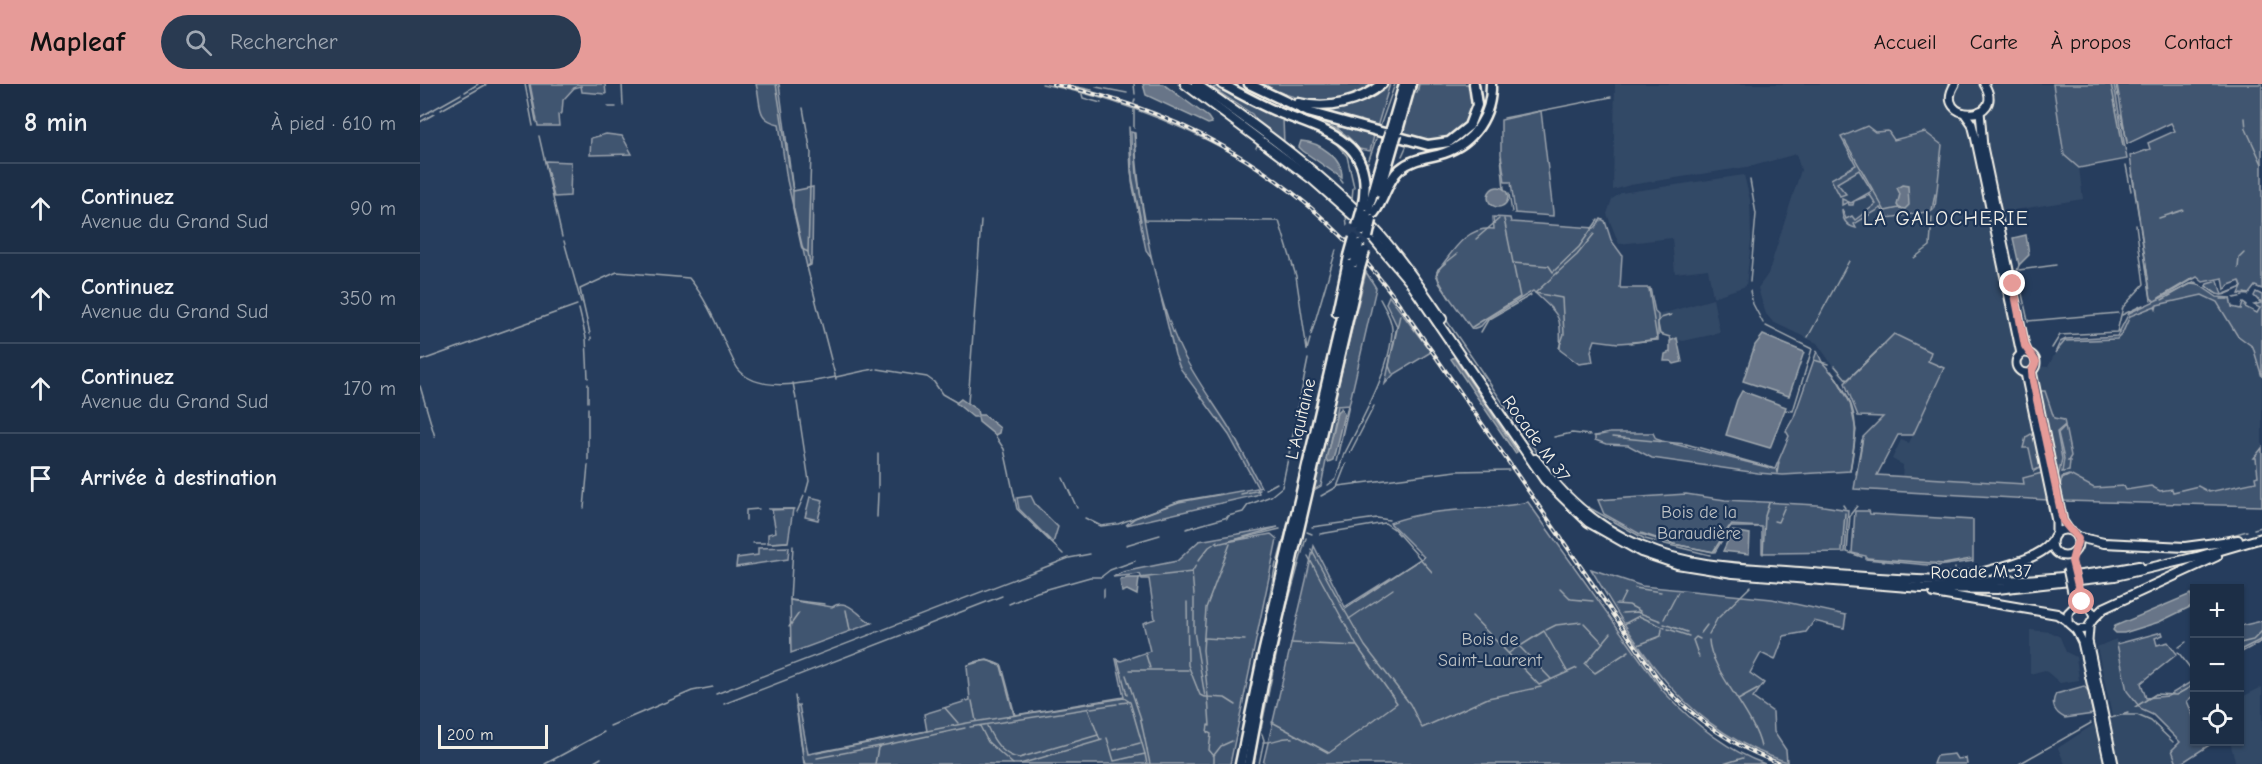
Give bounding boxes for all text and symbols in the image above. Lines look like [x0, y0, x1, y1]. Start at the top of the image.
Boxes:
search box [161, 15, 581, 69]
text: Mapleaf [30, 26, 125, 58]
icon: search [182, 26, 215, 59]
text: Rechercher [230, 29, 337, 55]
text: Accueil [1874, 30, 1937, 54]
text: Carte [1970, 30, 2018, 54]
text: À propos [2051, 30, 2131, 54]
text: Contact [2164, 30, 2232, 54]
text: 8 min [24, 108, 88, 138]
text: À pied · 610 m [271, 112, 396, 135]
text: Continuez [81, 184, 174, 210]
icon: ahead [24, 192, 57, 225]
text: 90 m [350, 197, 396, 220]
district label: LA GALOCHERIE [1863, 207, 2029, 230]
text: Avenue du Grand Sud [81, 210, 268, 233]
route end [1999, 270, 2025, 296]
text: Continuez [81, 274, 174, 300]
icon: ahead [24, 282, 57, 315]
text: 350 m [340, 287, 396, 310]
text: Avenue du Grand Sud [81, 300, 268, 323]
text: Continuez [81, 364, 174, 390]
icon: ahead [24, 372, 57, 405]
street label: L'Aquitaine [1281, 376, 1321, 462]
text: 170 m [343, 377, 396, 400]
text: Avenue du Grand Sud [81, 390, 268, 413]
street label: Rocade M 37 [1498, 392, 1575, 487]
icon: arrive [24, 462, 57, 495]
text: Arrivée à destination [81, 465, 277, 491]
park label: Bois de la Baraudière [1657, 502, 1741, 544]
street label: Rocade M 37 [1930, 561, 2032, 583]
map controls [2190, 584, 2244, 746]
button: + [2190, 584, 2244, 638]
route start [2068, 588, 2094, 614]
park label: Bois de Saint-Laurent [1438, 629, 1543, 671]
button: − [2190, 638, 2244, 692]
button: locate [2190, 692, 2244, 746]
scale bar [438, 722, 548, 750]
text: 200 m [447, 726, 493, 744]

